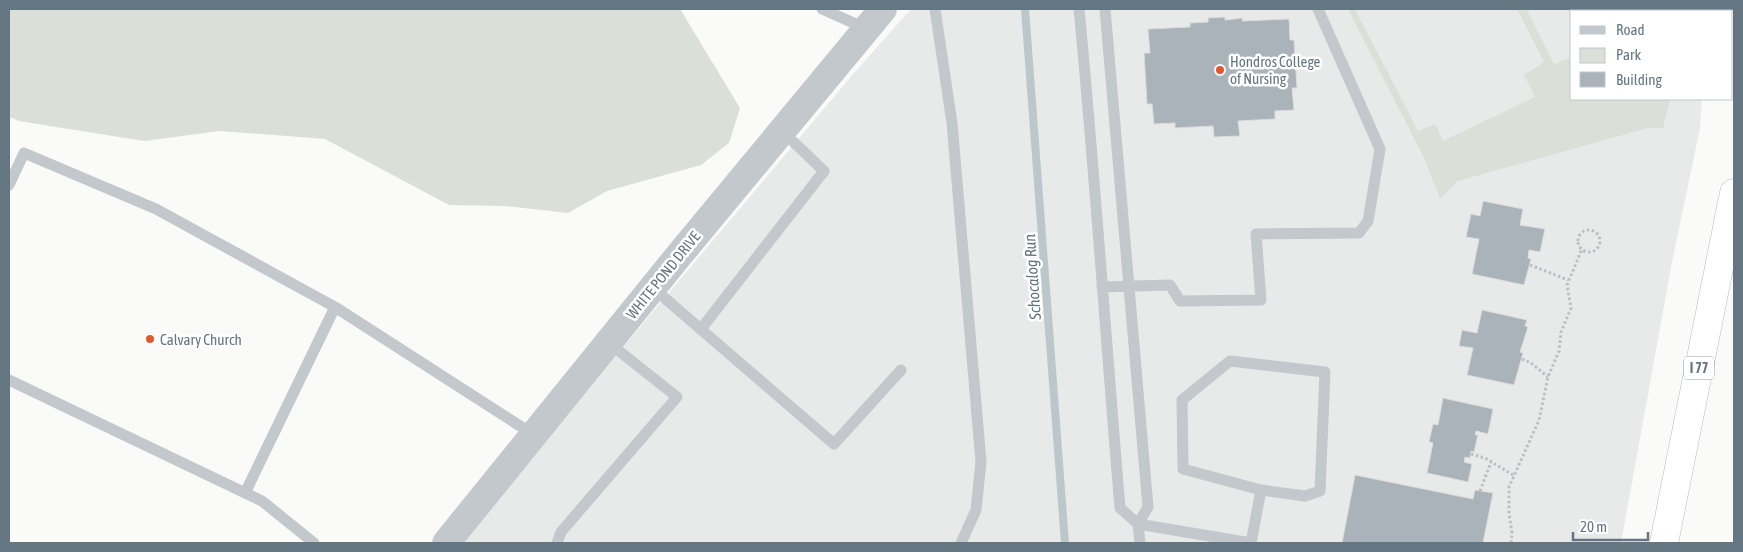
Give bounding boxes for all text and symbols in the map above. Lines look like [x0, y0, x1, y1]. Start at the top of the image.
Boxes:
legend [1570, 10, 1733, 100]
text: Road [1616, 21, 1645, 38]
text: Park [1616, 46, 1641, 63]
place label: Hondros College of Nursing [1230, 53, 1321, 87]
marker: Hondros College of Nursing [1214, 64, 1226, 76]
text: Building [1616, 71, 1662, 88]
street label: WHITE POND DRIVE [623, 227, 704, 322]
water label: Schocalog Run [1020, 233, 1045, 322]
place label: Calvary Church [160, 331, 242, 348]
marker: Calvary Church [144, 333, 156, 345]
road number: I 77 [1684, 356, 1714, 379]
scale bar [1573, 510, 1648, 542]
text: 20 m [1580, 518, 1607, 535]

